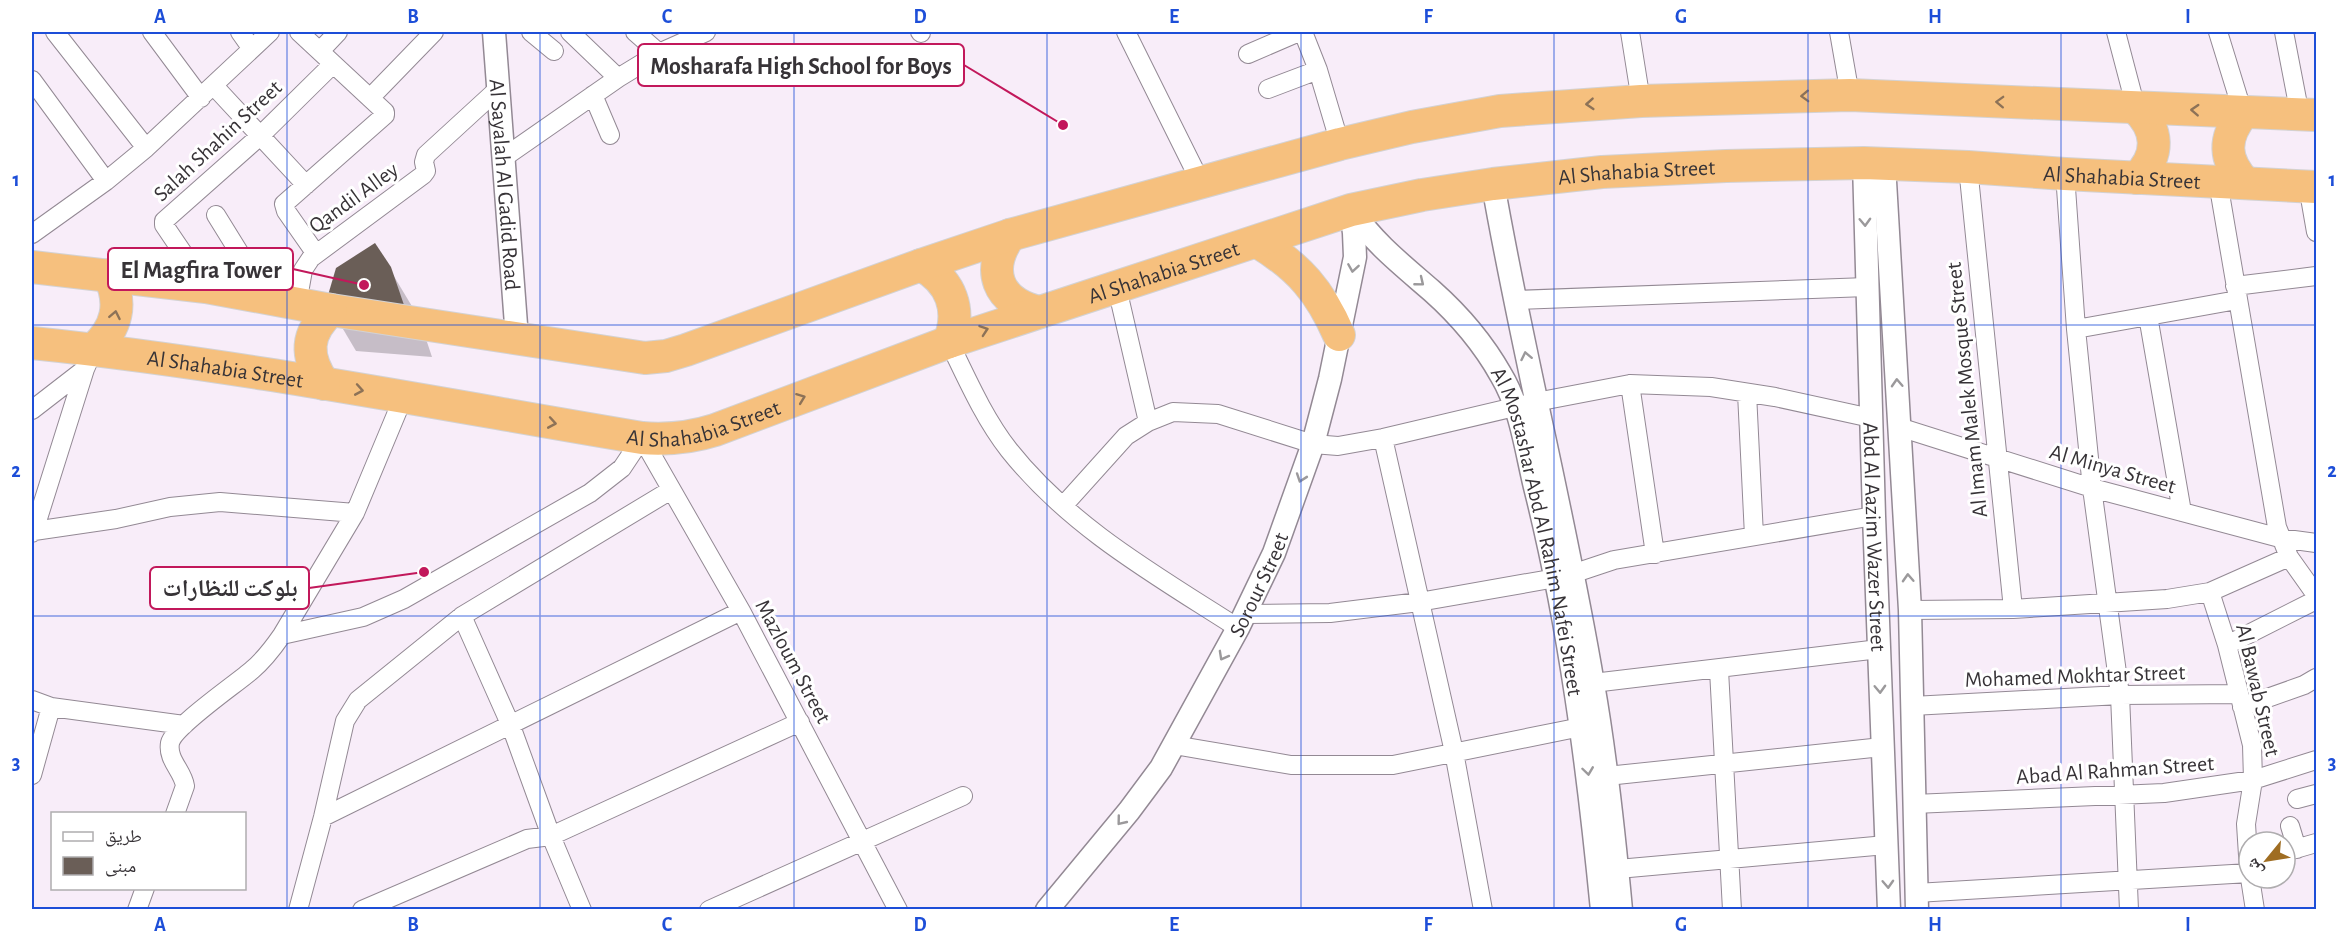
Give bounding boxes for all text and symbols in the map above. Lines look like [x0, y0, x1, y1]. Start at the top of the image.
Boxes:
text: A [154, 7, 166, 27]
text: B [407, 7, 419, 27]
text: C [662, 7, 673, 27]
text: D [913, 7, 927, 27]
text: E [1169, 7, 1179, 27]
text: F [1423, 7, 1433, 27]
text: G [1675, 7, 1687, 27]
text: H [1928, 7, 1942, 27]
text: I [2185, 7, 2191, 27]
callout: Mosharafa High School for Boys [638, 44, 964, 86]
text: Mosharafa High School for Boys [650, 55, 952, 79]
street label: Salah Shahin Street [149, 76, 286, 205]
street label: Al Sayalah Al Gadid Road [486, 78, 523, 291]
one-way arrow [1801, 90, 1810, 103]
one-way arrow [1996, 95, 2005, 108]
one-way arrow [1585, 97, 1594, 110]
one-way arrow [2191, 104, 2200, 117]
street label: Al Shahabia Street [1557, 157, 1716, 189]
street label: Qandil Alley [305, 158, 403, 237]
street label: Al Shahabia Street [2042, 162, 2201, 193]
text: 1 [12, 170, 20, 190]
text: 1 [2328, 170, 2336, 190]
one-way arrow [1859, 217, 1872, 226]
street label: Al Shahabia Street [1085, 238, 1242, 308]
callout: El Magfira Tower [108, 248, 293, 290]
text: El Magfira Tower [121, 259, 282, 283]
street label: Al Imam Malek Mosque Street [1943, 261, 1991, 519]
one-way arrow [1347, 263, 1360, 273]
one-way arrow [1413, 274, 1424, 285]
one-way arrow [108, 310, 121, 320]
one-way arrow [978, 325, 989, 338]
street label: Al Shahabia Street [146, 347, 305, 392]
one-way arrow [1520, 351, 1533, 361]
street label: Al Mostashar Abd Al Rahim Nafei Street [1487, 363, 1586, 697]
one-way arrow [1891, 379, 1904, 388]
one-way arrow [355, 384, 364, 396]
one-way arrow [795, 393, 806, 405]
street label: Al Shahabia Street [625, 397, 783, 451]
one-way arrow [546, 416, 556, 429]
street label: Abd Al Aazim Wazer Street [1859, 422, 1889, 652]
street label: Al Minya Street [2047, 440, 2178, 497]
text: 2 [11, 461, 21, 481]
text: 2 [2327, 461, 2337, 481]
one-way arrow [1296, 472, 1309, 482]
street label: Sorour Street [1225, 530, 1292, 641]
callout: بلوكت للنظارات [150, 567, 309, 609]
one-way arrow [1902, 574, 1915, 583]
text: بلوكت للنظارات [162, 577, 298, 602]
street label: Mazloum Street [751, 596, 835, 727]
street label: Al Bawab Street [2232, 622, 2284, 758]
one-way arrow [1219, 649, 1230, 660]
street label: Mohamed Mokhtar Street [1964, 661, 2186, 691]
one-way arrow [1874, 685, 1887, 694]
street label: Abad Al Rahman Street [2015, 752, 2215, 788]
text: 3 [12, 753, 20, 773]
text: 3 [2328, 753, 2336, 773]
one-way arrow [1581, 767, 1593, 776]
legend [51, 812, 246, 890]
one-way arrow [1117, 815, 1128, 826]
text: طريق [105, 828, 142, 847]
north arrow [2237, 830, 2297, 890]
text: ش [2244, 855, 2267, 878]
text: مبنى [105, 858, 136, 877]
one-way arrow [1881, 880, 1894, 889]
text: A [154, 915, 166, 935]
text: B [407, 915, 419, 935]
text: C [662, 915, 673, 935]
text: D [913, 915, 927, 935]
text: E [1169, 915, 1179, 935]
text: F [1423, 915, 1433, 935]
text: G [1675, 915, 1687, 935]
text: H [1928, 915, 1942, 935]
text: I [2185, 915, 2191, 935]

